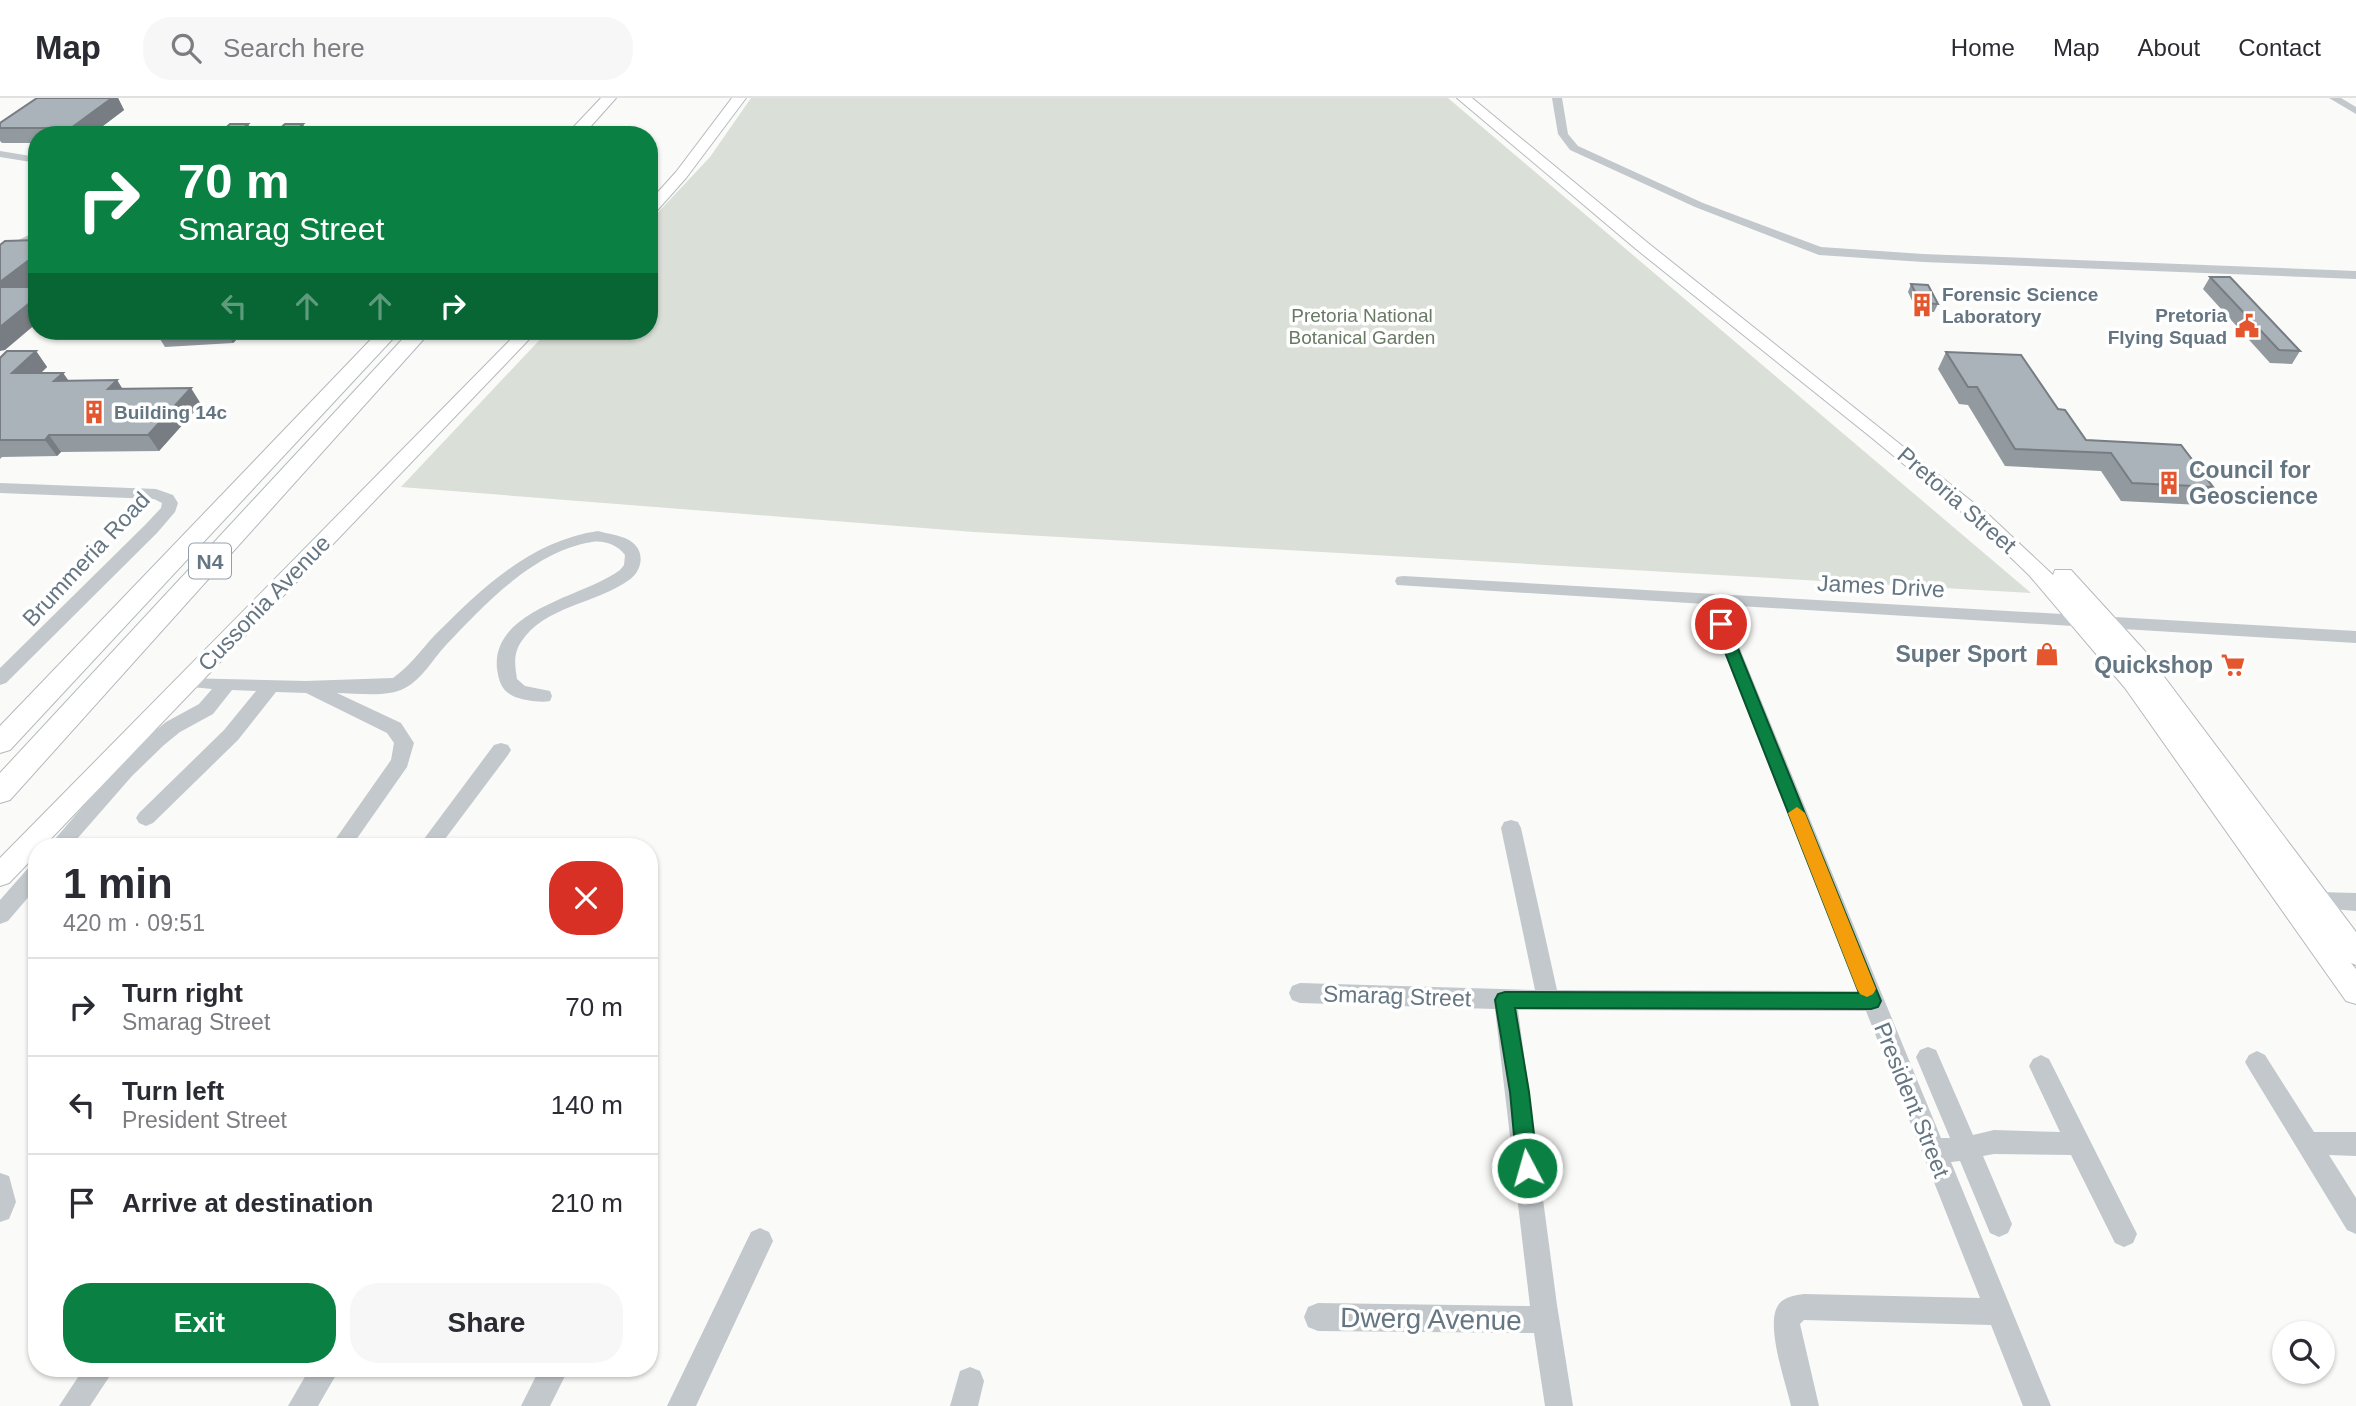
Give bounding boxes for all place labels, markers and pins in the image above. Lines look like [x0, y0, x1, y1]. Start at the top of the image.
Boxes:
place label: Forensic Science Laboratory [1942, 284, 2098, 327]
building icon: Forensic Science Laboratory [1908, 291, 1936, 319]
place label: Pretoria Flying Squad [2108, 305, 2227, 348]
public building icon: Pretoria Flying Squad [2233, 312, 2261, 340]
building icon: Building 14c [80, 398, 108, 426]
place label: Building 14c [114, 402, 227, 423]
place label: Council for Geoscience [2189, 457, 2318, 509]
building icon: Council for Geoscience [2155, 469, 2183, 497]
pin [1691, 594, 1751, 654]
shop icon: Super Sport [2033, 640, 2061, 668]
place label: Super Sport [1895, 641, 2027, 667]
supermarket icon: Quickshop [2219, 651, 2247, 679]
place label: Quickshop [2094, 652, 2213, 678]

